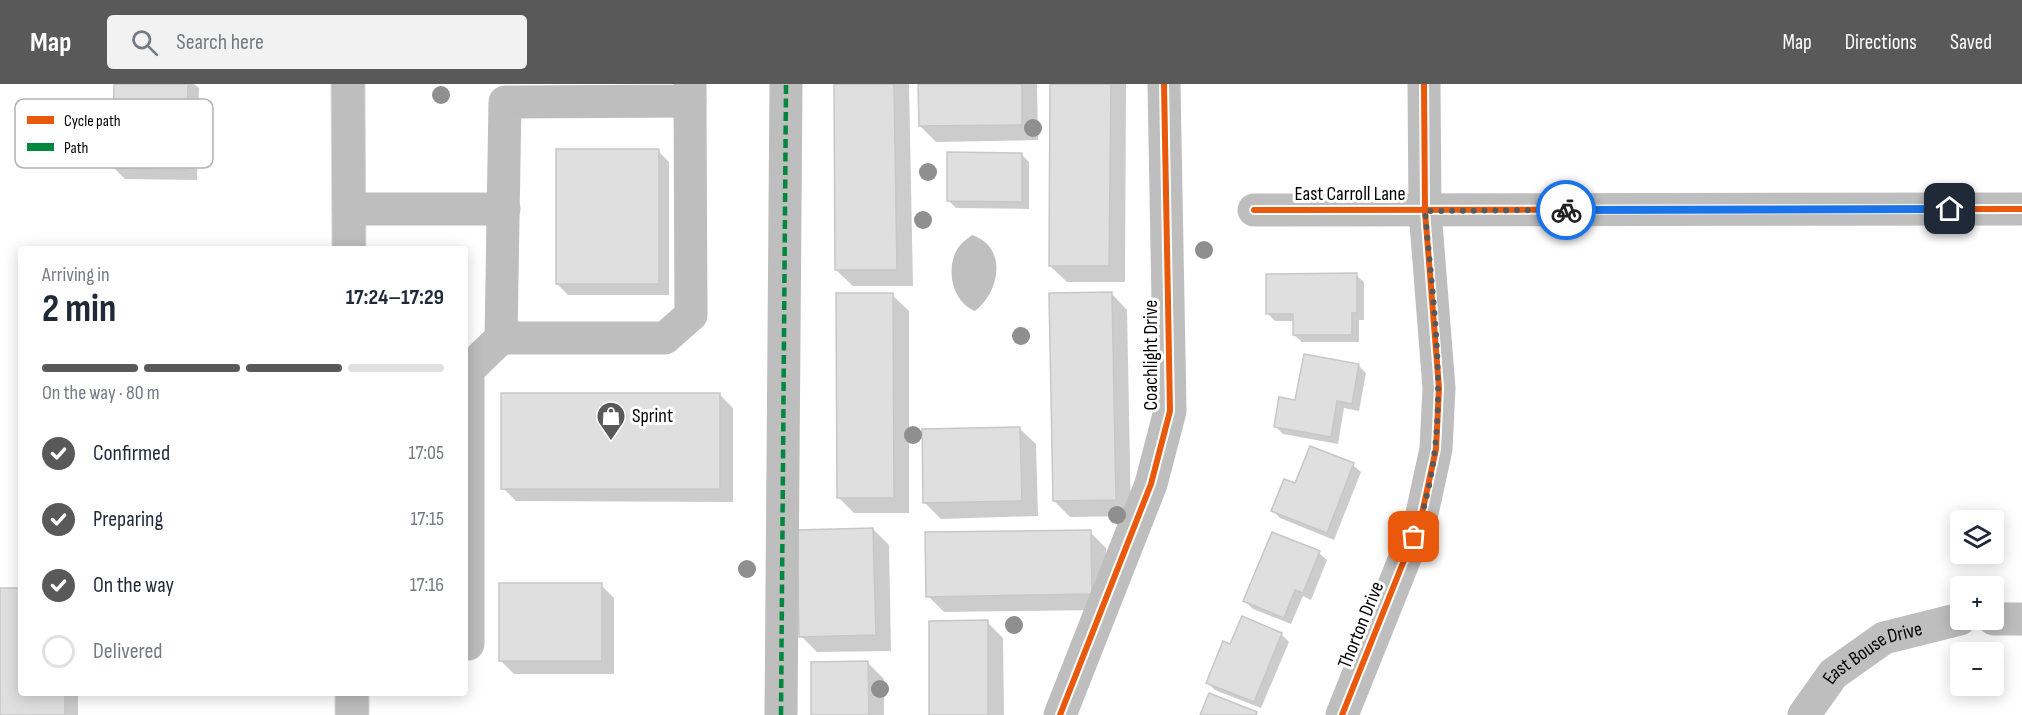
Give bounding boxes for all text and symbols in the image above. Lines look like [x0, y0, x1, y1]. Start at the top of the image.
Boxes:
search box [107, 15, 527, 69]
text: Map [30, 26, 71, 59]
icon: search [128, 26, 161, 59]
text: Search here [176, 29, 264, 56]
text: Map [1782, 30, 1812, 55]
text: Directions [1845, 30, 1917, 55]
text: Saved [1950, 30, 1992, 55]
legend [15, 99, 213, 168]
text: Cycle path [64, 112, 121, 131]
text: Path [64, 139, 88, 158]
courier [1536, 180, 1596, 240]
street label: East Carroll Lane [1295, 182, 1405, 206]
pin [1924, 183, 1975, 234]
icon: home [1933, 192, 1966, 225]
icon: bike [1550, 194, 1583, 227]
text: Arriving in [42, 263, 110, 287]
text: 17:24–17:29 [346, 284, 444, 311]
text: 2 min [42, 286, 116, 333]
street label: Coachlight Drive [1139, 300, 1163, 410]
text: On the way · 80 m [42, 381, 160, 405]
shop icon: Sprint [595, 400, 627, 442]
place label: Sprint [632, 404, 673, 428]
icon: check [42, 437, 75, 470]
text: Confirmed [93, 440, 170, 467]
text: 17:05 [408, 441, 444, 465]
icon: check [42, 503, 75, 536]
text: Preparing [93, 506, 163, 533]
text: 17:15 [410, 507, 444, 531]
map controls [1950, 510, 2004, 696]
button: layers [1950, 510, 2004, 564]
pin [1388, 511, 1439, 562]
icon: bag [1397, 520, 1430, 553]
icon: check [42, 569, 75, 602]
text: On the way [93, 572, 174, 599]
text: 17:16 [410, 573, 444, 597]
button: + [1950, 576, 2004, 630]
street label: Thorton Drive [1333, 578, 1389, 672]
street label: East Bouse Drive [1818, 617, 1925, 689]
text: Delivered [93, 638, 162, 665]
button: − [1950, 642, 2004, 696]

